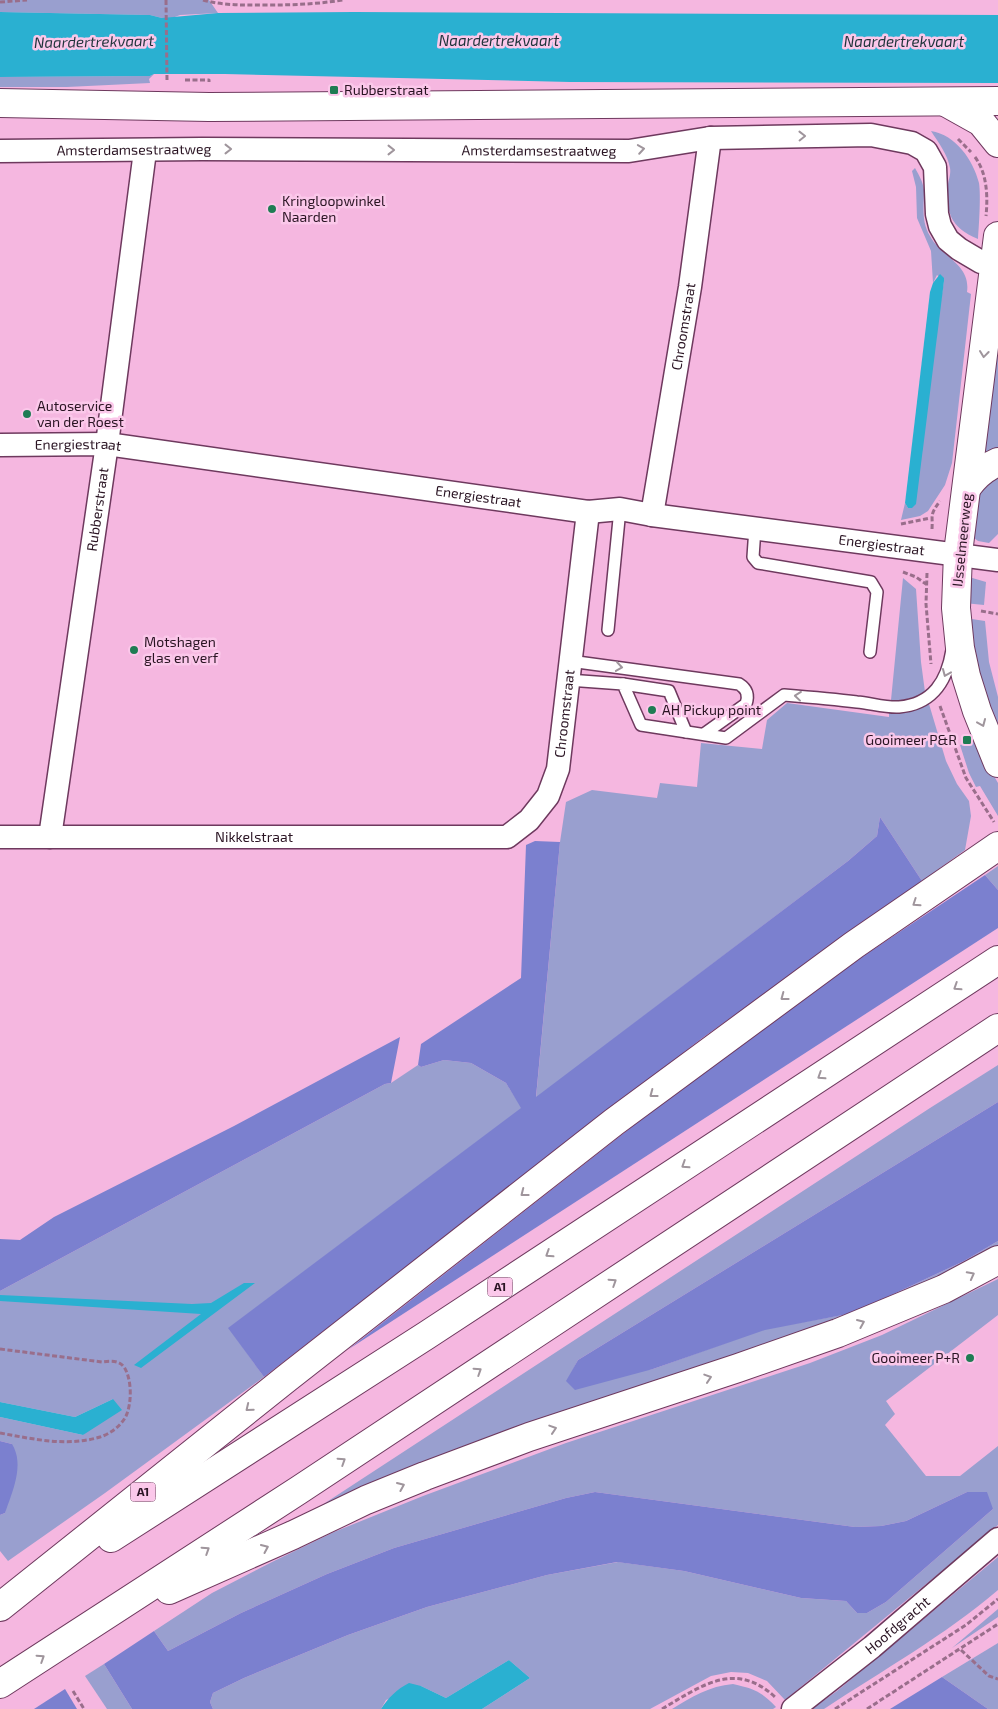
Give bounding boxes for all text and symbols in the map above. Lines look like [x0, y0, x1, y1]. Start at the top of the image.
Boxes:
water label: Naardertrekvaart [34, 31, 155, 51]
water label: Naardertrekvaart [439, 31, 560, 49]
water label: Naardertrekvaart [844, 32, 965, 50]
place label: Rubberstraat [344, 81, 429, 98]
marker: Rubberstraat [328, 84, 340, 96]
one-way arrow [798, 131, 806, 141]
street label: Amsterdamsestraatweg [57, 140, 212, 158]
street label: Amsterdamsestraatweg [462, 141, 617, 159]
one-way arrow [225, 144, 233, 154]
one-way arrow [388, 145, 395, 155]
one-way arrow [636, 145, 645, 155]
place label: Kringloopwinkel Naarden [282, 192, 386, 225]
marker: Kringloopwinkel Naarden [266, 203, 278, 215]
street label: Chroomstraat [667, 282, 698, 372]
one-way arrow [979, 349, 989, 358]
place label: Autoservice van der Roest [37, 397, 124, 430]
marker: Autoservice van der Roest [21, 408, 33, 420]
street label: Energiestraat [35, 435, 122, 454]
street label: Rubberstraat [83, 466, 111, 552]
street label: Energiestraat [434, 482, 522, 510]
street label: IJsselmeerweg [948, 492, 975, 588]
street label: Energiestraat [838, 530, 926, 558]
place label: Motshagen glas en verf [144, 633, 219, 666]
marker: Motshagen glas en verf [128, 644, 140, 656]
one-way arrow [615, 661, 623, 672]
one-way arrow [941, 668, 952, 677]
street label: Chroomstraat [550, 669, 578, 758]
one-way arrow [794, 691, 802, 702]
place label: AH Pickup point [662, 701, 761, 718]
marker: AH Pickup point [646, 704, 658, 716]
one-way arrow [975, 718, 986, 727]
place label: Gooimeer P&R [865, 731, 957, 748]
marker: Gooimeer P&R [961, 734, 973, 746]
street label: Nikkelstraat [215, 828, 293, 845]
one-way arrow [912, 897, 922, 906]
one-way arrow [954, 981, 963, 990]
one-way arrow [780, 991, 789, 1000]
one-way arrow [818, 1070, 827, 1079]
one-way arrow [649, 1088, 659, 1097]
one-way arrow [682, 1159, 691, 1168]
one-way arrow [521, 1187, 530, 1195]
one-way arrow [546, 1248, 555, 1257]
one-way arrow [966, 1271, 975, 1281]
road number: A1 [488, 1277, 512, 1296]
one-way arrow [608, 1279, 617, 1288]
one-way arrow [856, 1319, 865, 1330]
place label: Gooimeer P+R [871, 1349, 960, 1366]
marker: Gooimeer P+R [964, 1352, 976, 1364]
one-way arrow [472, 1368, 482, 1377]
one-way arrow [703, 1374, 712, 1384]
one-way arrow [246, 1403, 255, 1411]
one-way arrow [549, 1425, 557, 1435]
one-way arrow [337, 1458, 346, 1467]
one-way arrow [396, 1481, 405, 1492]
road number: A1 [130, 1482, 156, 1501]
one-way arrow [260, 1543, 269, 1554]
one-way arrow [201, 1547, 210, 1556]
street label: Hoofdgracht [861, 1592, 933, 1657]
one-way arrow [35, 1654, 44, 1664]

